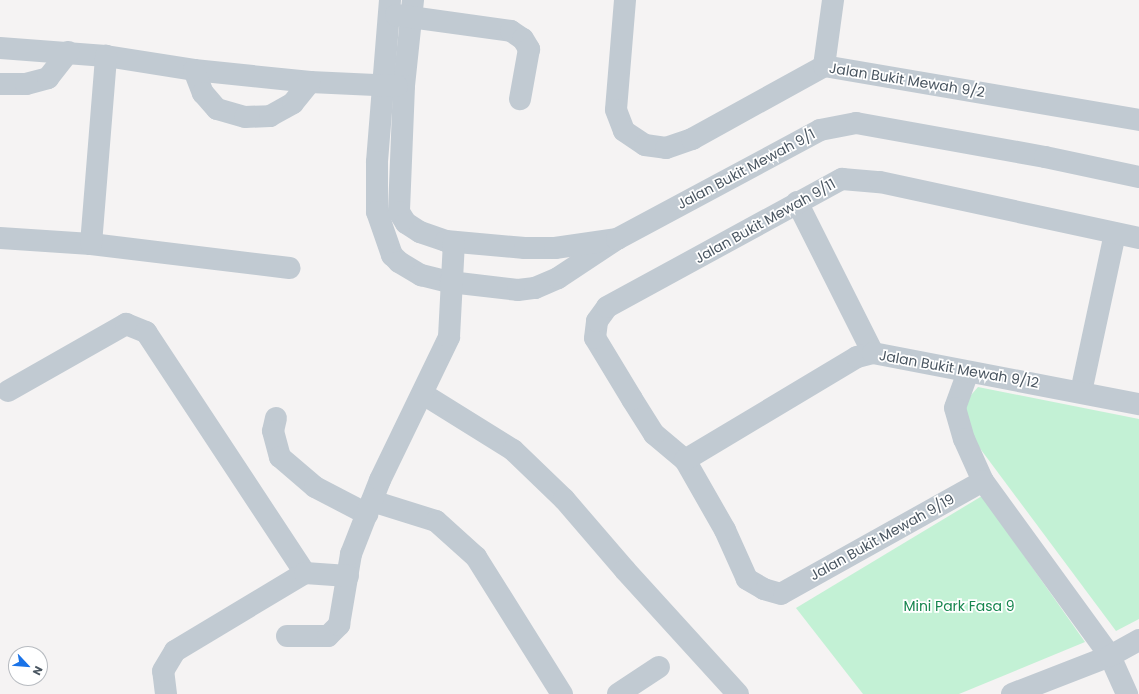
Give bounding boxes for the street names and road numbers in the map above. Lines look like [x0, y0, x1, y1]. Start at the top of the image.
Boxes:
street label: Jalan Bukit Mewah 9/2 [828, 59, 986, 101]
street label: Jalan Bukit Mewah 9/1 [674, 125, 818, 213]
street label: Jalan Bukit Mewah 9/11 [692, 175, 838, 267]
street label: Jalan Bukit Mewah 9/12 [878, 347, 1040, 391]
street label: Jalan Bukit Mewah 9/19 [807, 490, 957, 584]

